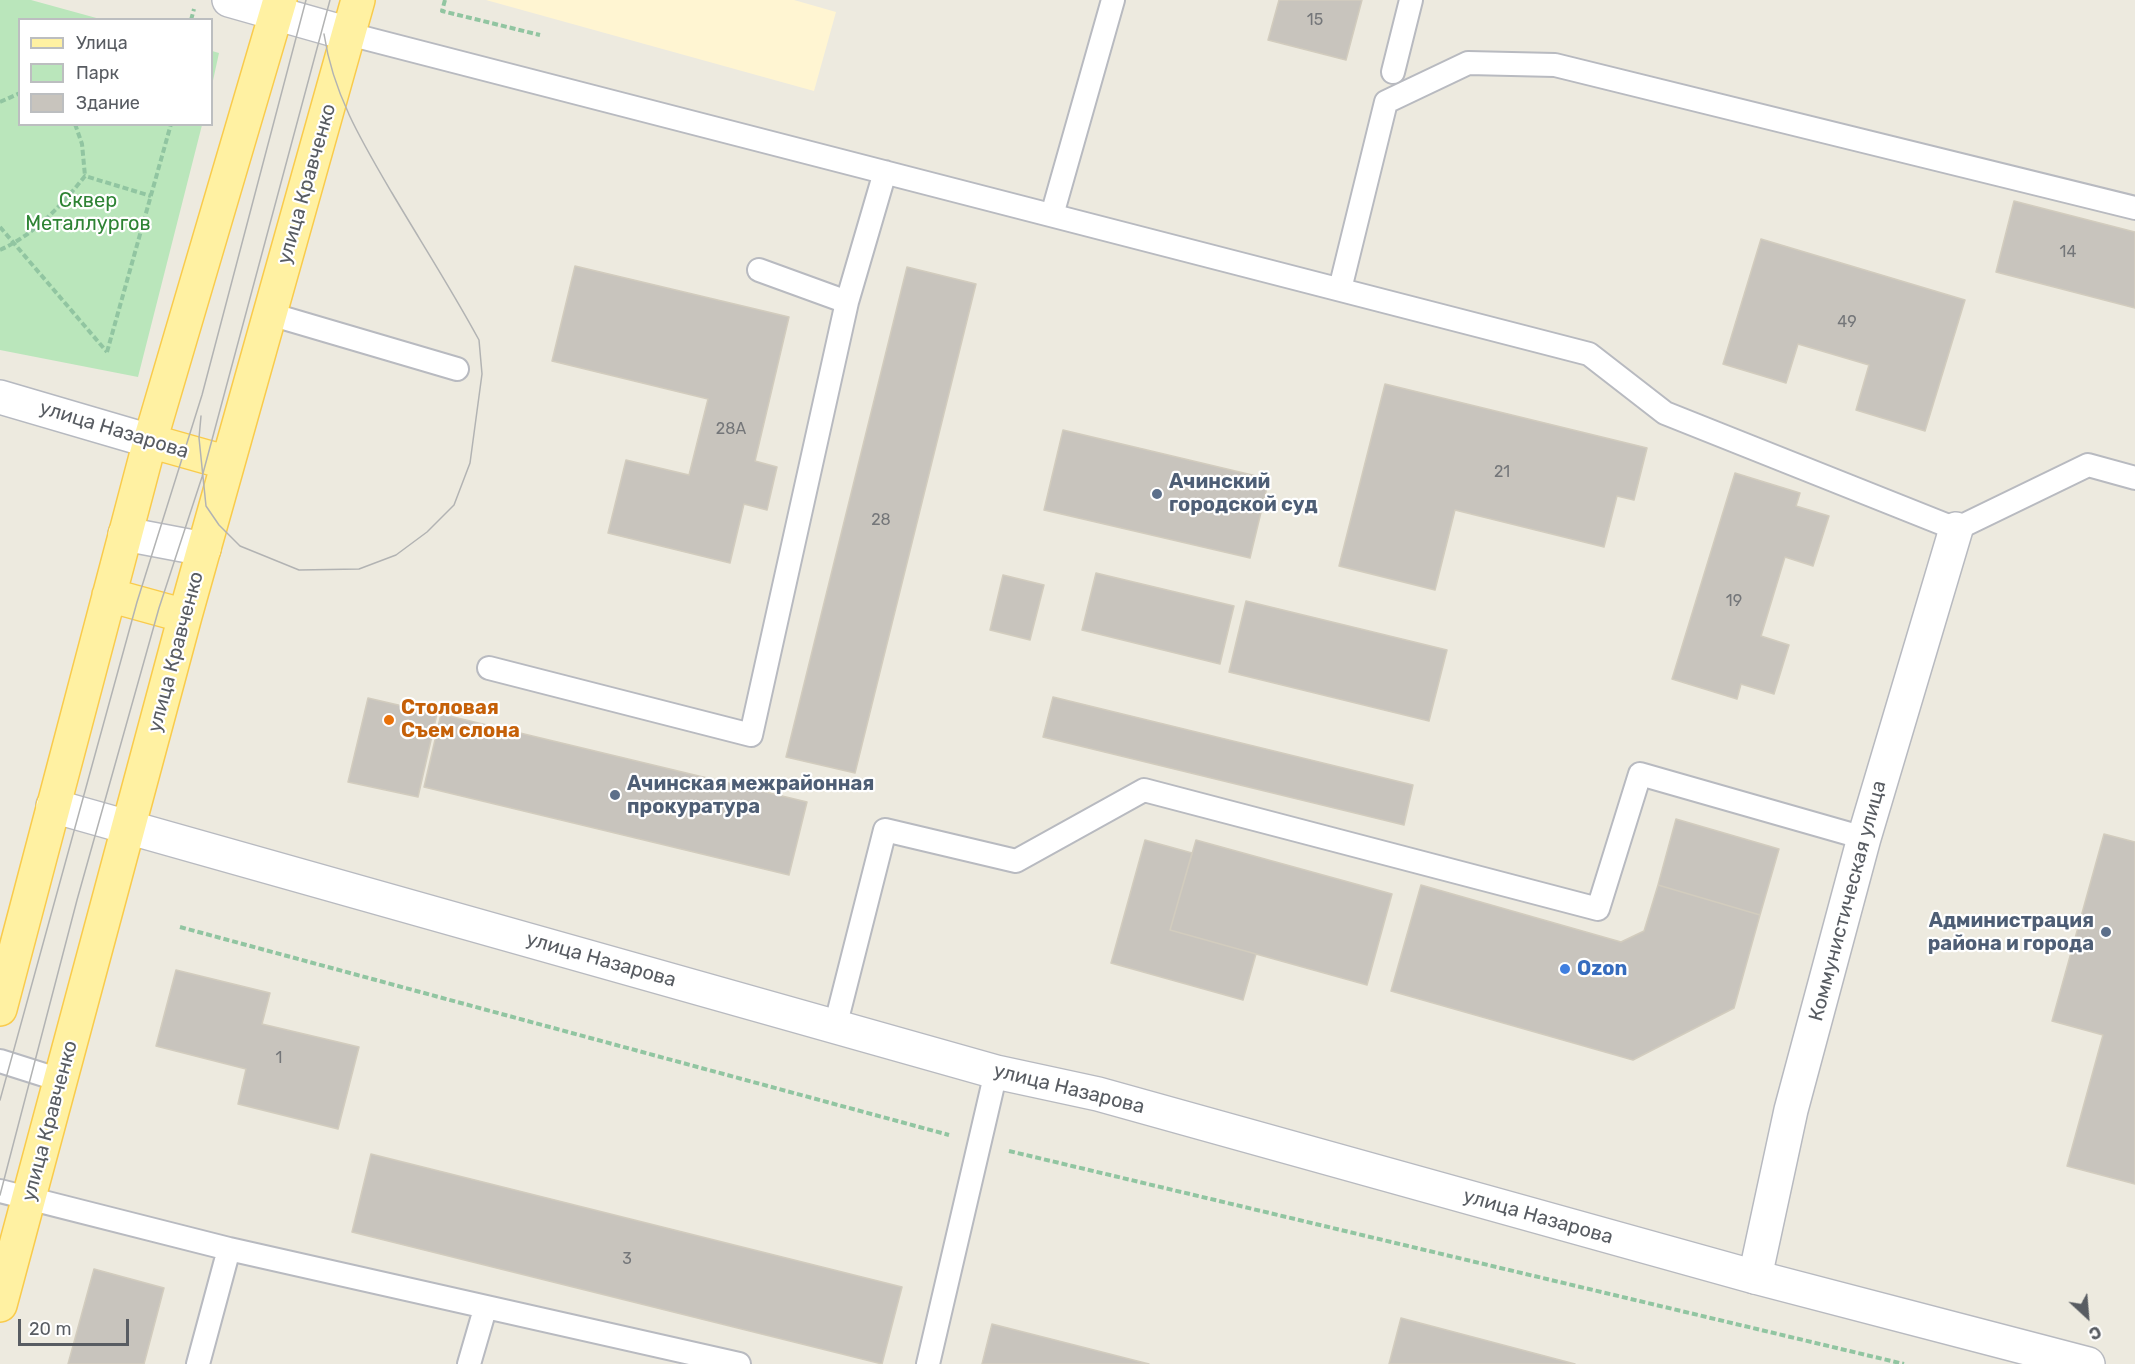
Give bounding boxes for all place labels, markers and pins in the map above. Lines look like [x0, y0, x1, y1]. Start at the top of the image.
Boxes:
place label: Ачинский городской суд [1169, 470, 1318, 517]
marker: Ачинский городской суд [1150, 487, 1164, 501]
place label: Столовая Съем слона [401, 696, 520, 743]
marker: Столовая Съем слона [382, 713, 396, 727]
place label: Ачинская межрайонная прокуратура [627, 772, 874, 819]
marker: Ачинская межрайонная прокуратура [608, 788, 622, 802]
place label: Администрация района и города [1928, 909, 2094, 956]
marker: Администрация района и города [2099, 925, 2113, 939]
place label: Ozon [1577, 957, 1627, 981]
marker: Ozon [1558, 962, 1572, 976]

